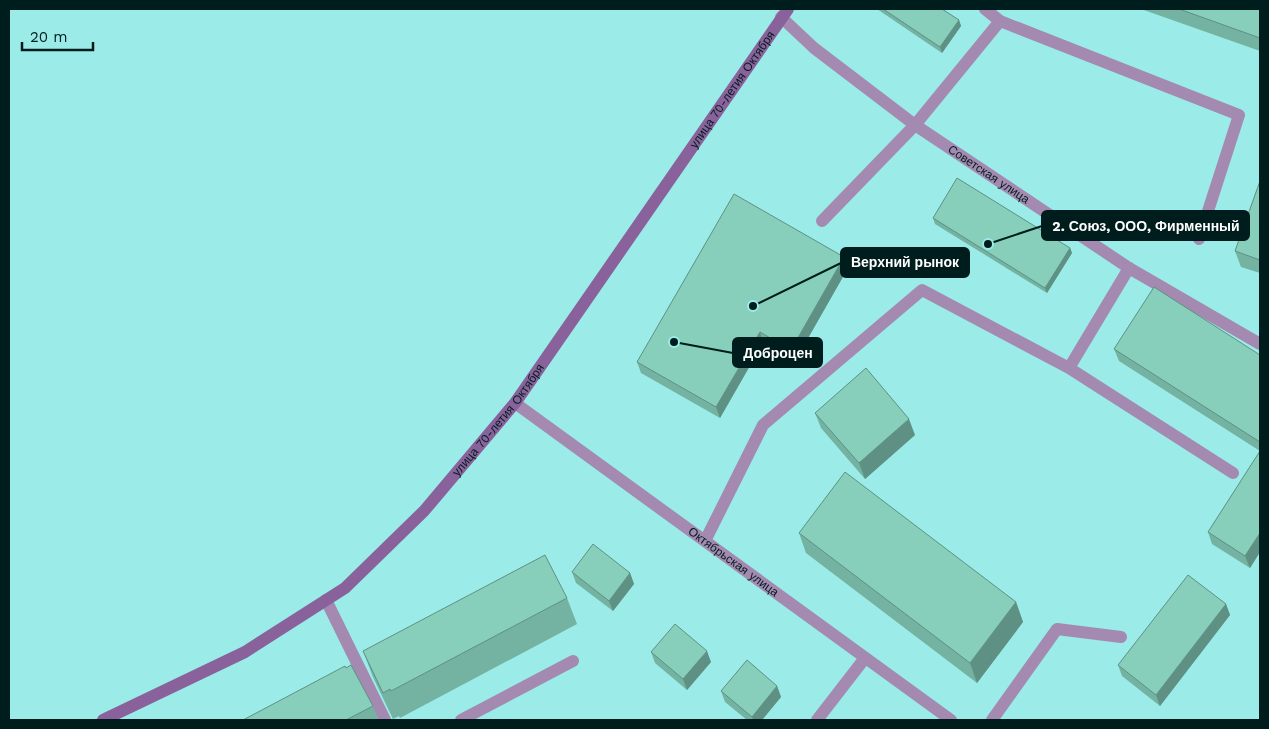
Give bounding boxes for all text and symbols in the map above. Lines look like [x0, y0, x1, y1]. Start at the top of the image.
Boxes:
scale bar [22, 20, 94, 52]
text: 20 m [30, 28, 68, 46]
street label: улица 70-летия Октября [687, 28, 778, 151]
street label: Советская улица [945, 142, 1032, 207]
callout: 2. Союз, ООО, Фирменный [1042, 211, 1249, 240]
text: 2. Союз, ООО, Фирменный [1052, 218, 1240, 234]
callout: Верхний рынок [841, 248, 969, 277]
text: Верхний рынок [851, 254, 960, 270]
callout: Доброцен [733, 338, 822, 367]
text: Доброцен [743, 345, 813, 361]
street label: улица 70-летия Октября [449, 361, 547, 479]
street label: Октябрьская улица [685, 524, 782, 599]

